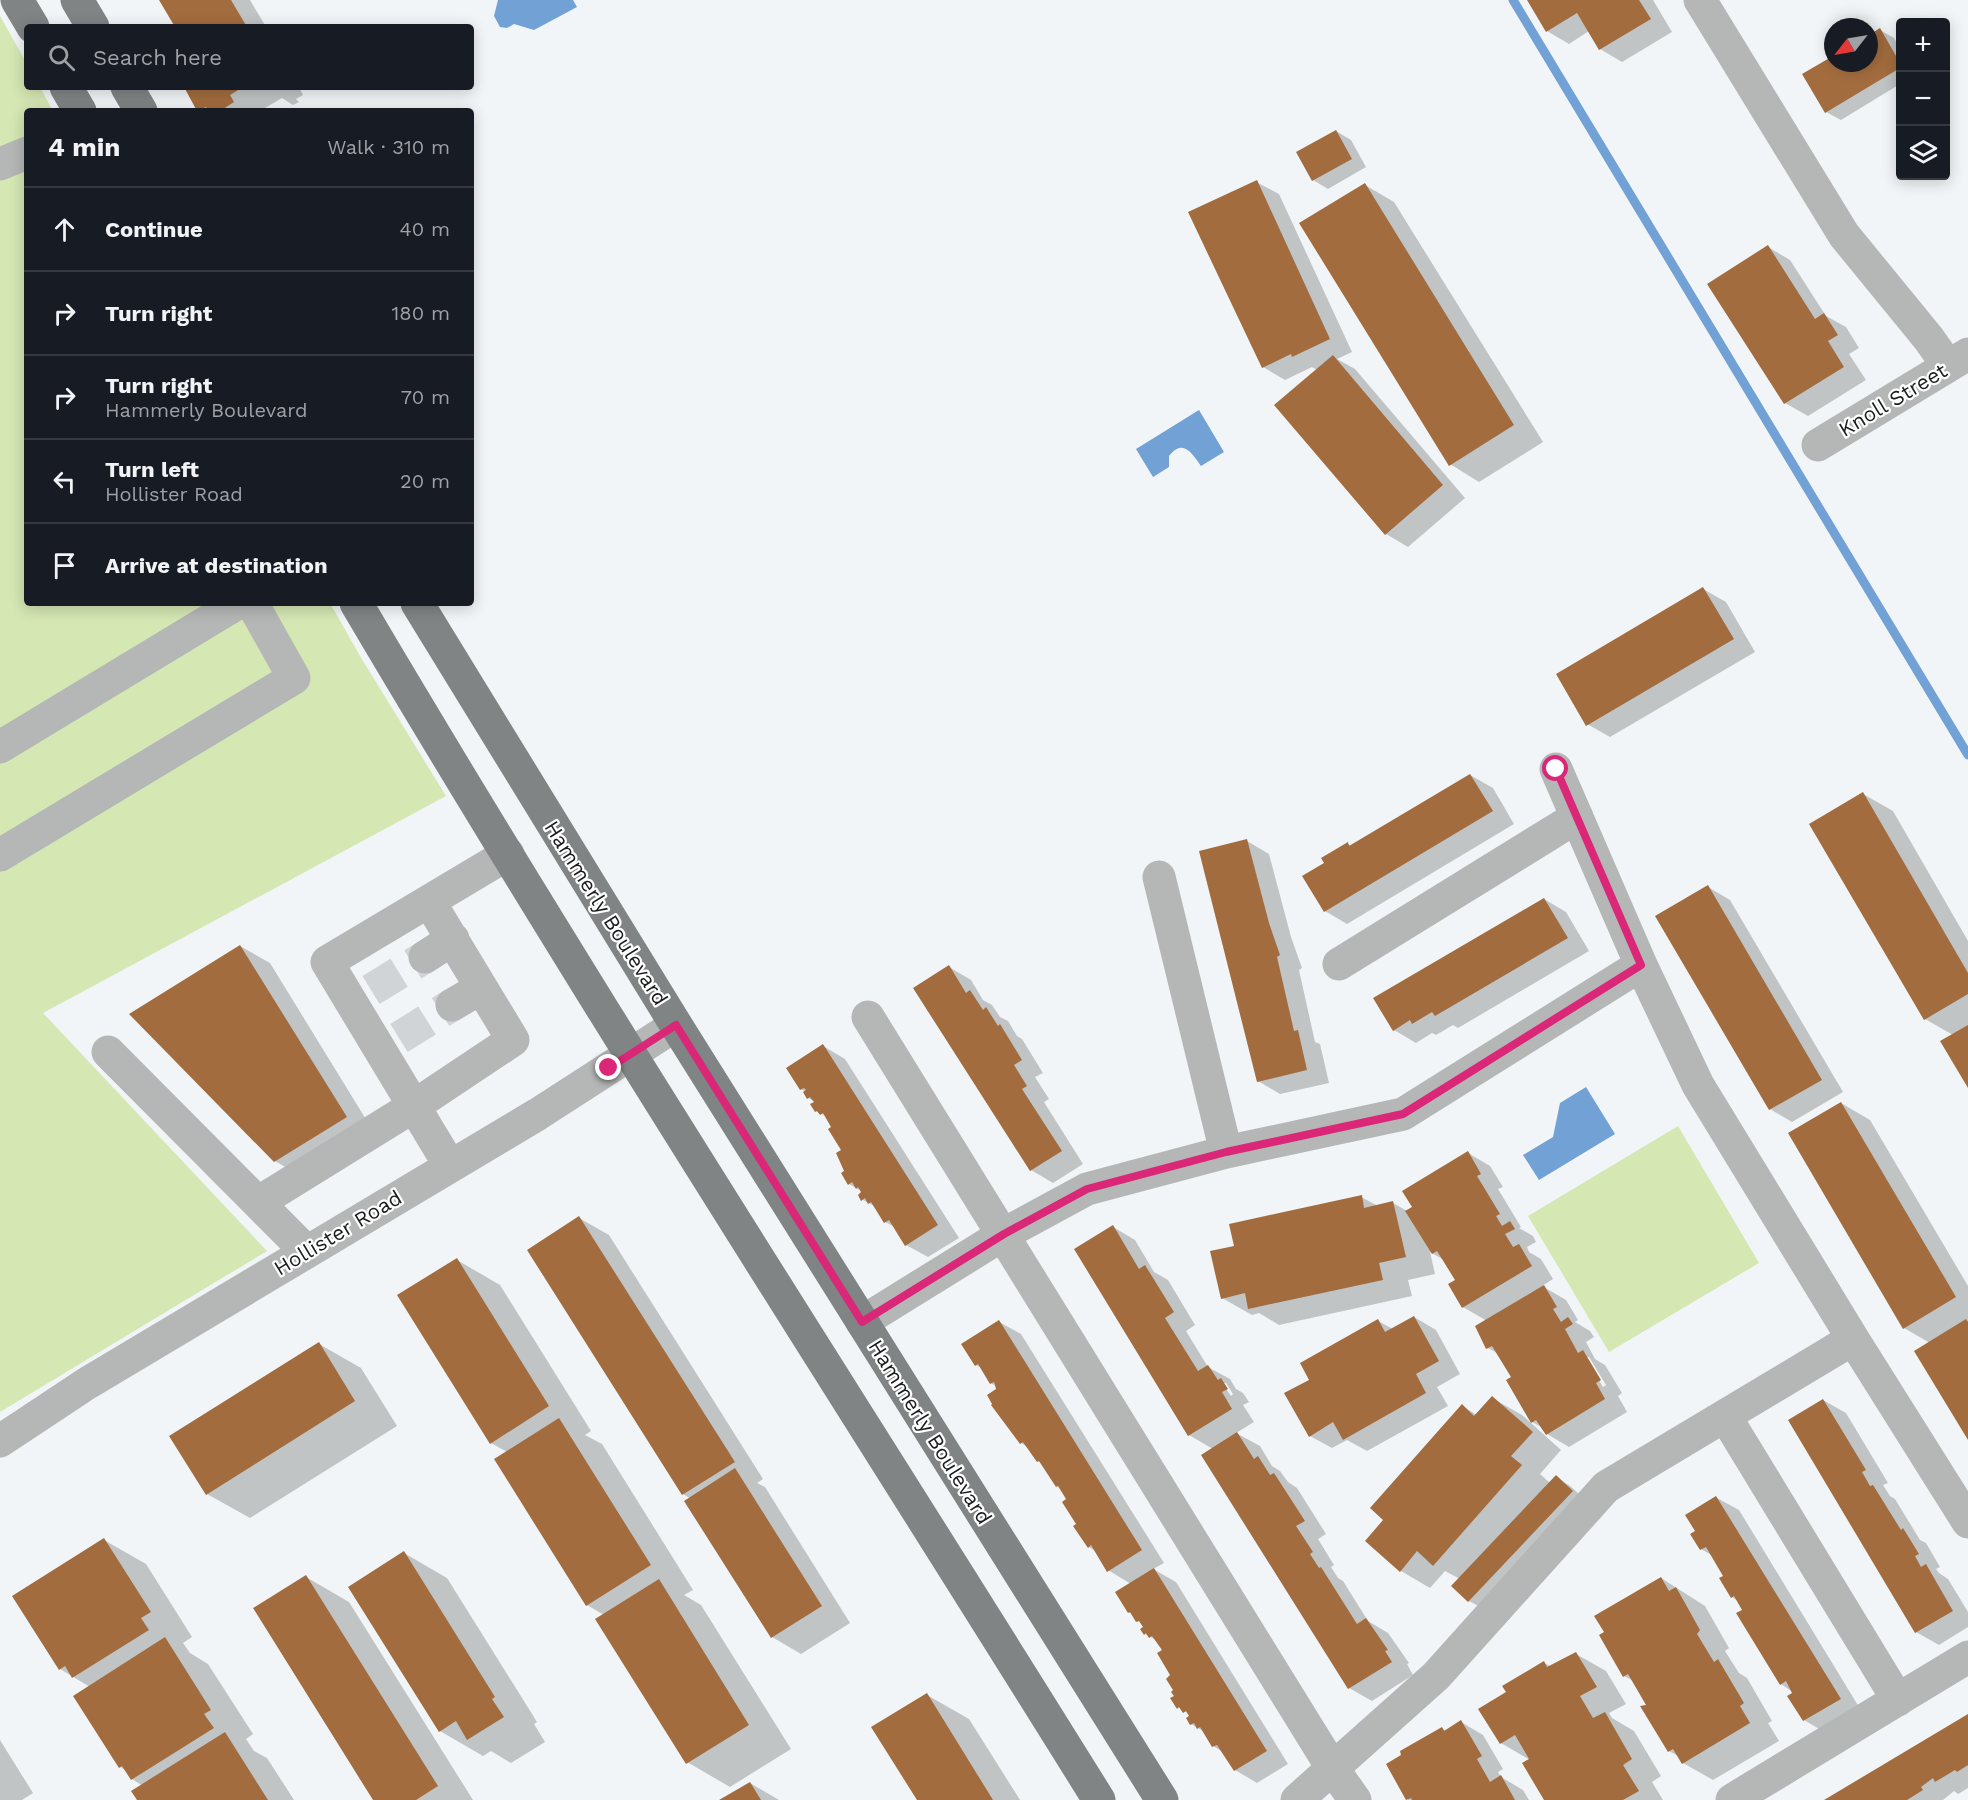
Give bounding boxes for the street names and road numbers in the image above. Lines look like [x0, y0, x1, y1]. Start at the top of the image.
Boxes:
street label: Knoll Street [1834, 357, 1952, 442]
street label: Hammerly Boulevard [539, 816, 673, 1010]
street label: Hollister Road [269, 1185, 406, 1281]
street label: Hammerly Boulevard [863, 1335, 997, 1529]

